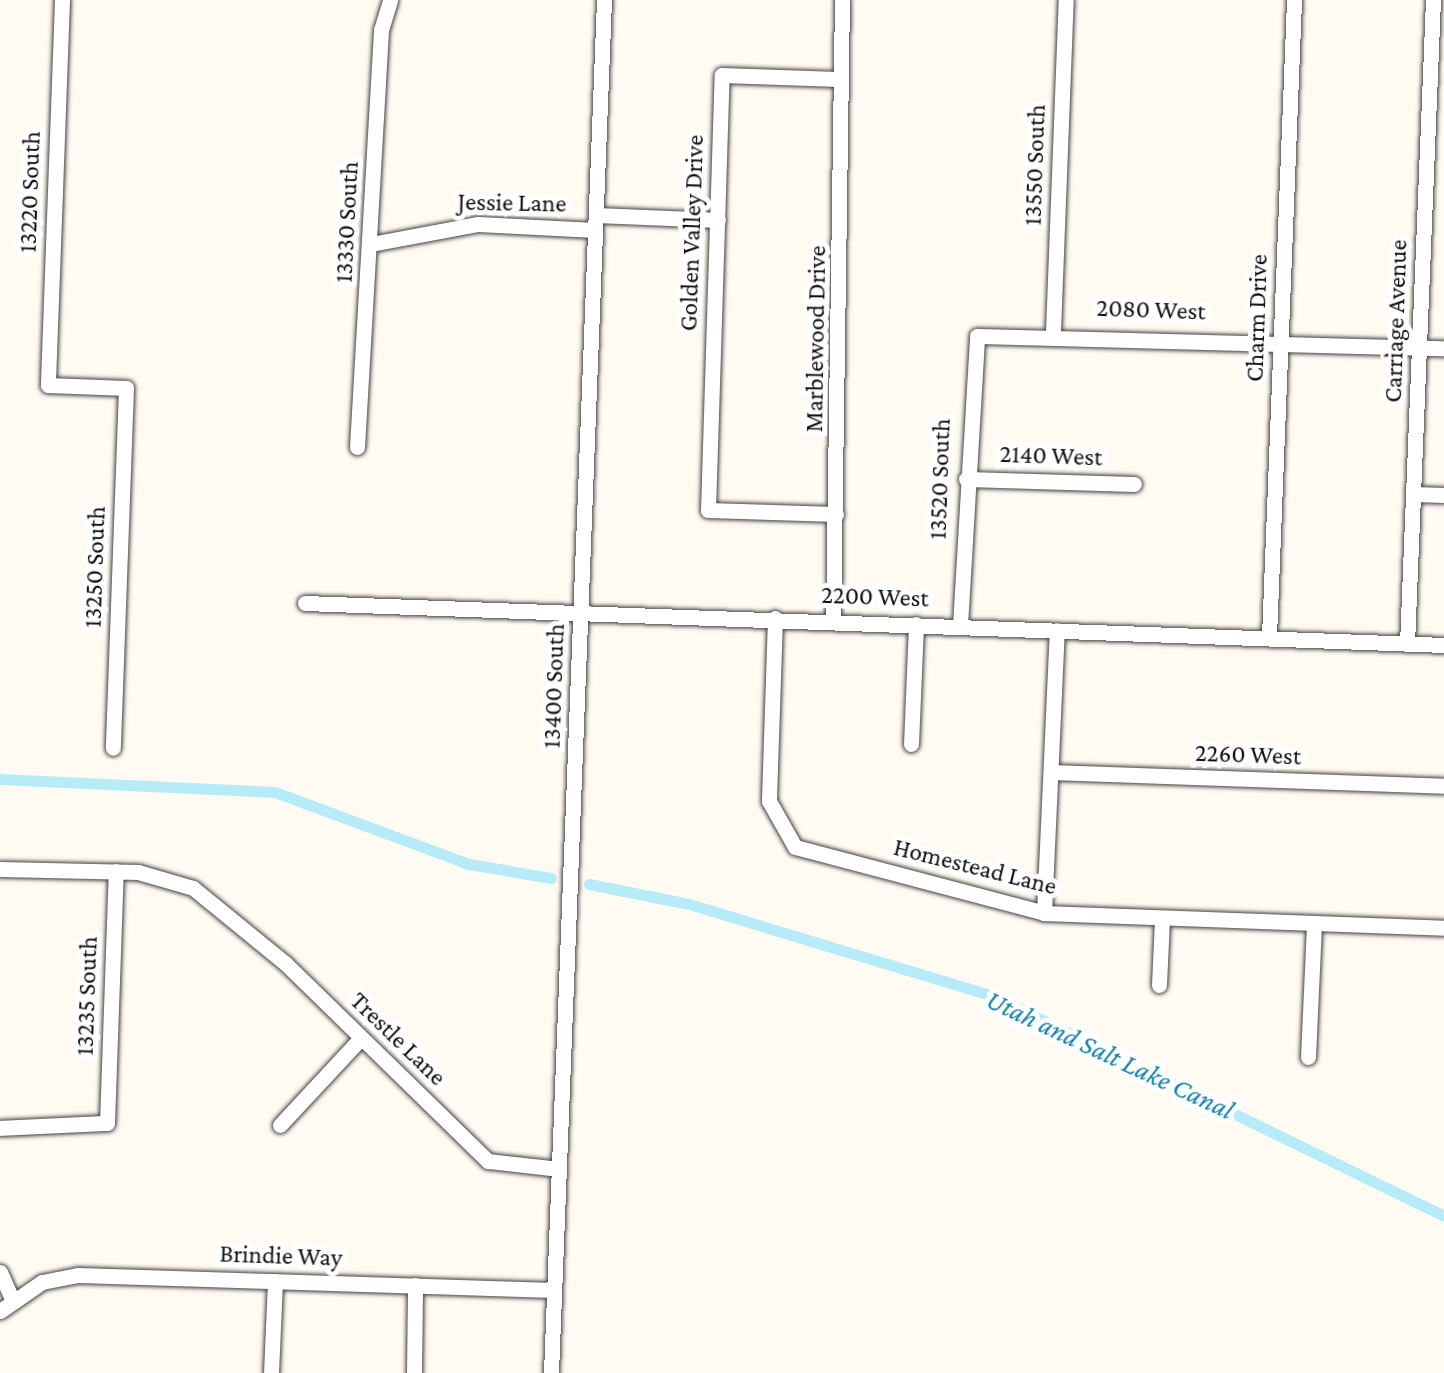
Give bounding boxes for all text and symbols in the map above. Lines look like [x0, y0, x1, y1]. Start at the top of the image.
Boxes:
street label: 13550 South [1018, 104, 1052, 226]
street label: 13220 South [13, 131, 47, 253]
street label: Golden Valley Drive [674, 134, 710, 332]
street label: 13330 South [329, 161, 365, 283]
street label: Jessie Lane [457, 187, 567, 219]
street label: Carriage Avenue [1378, 239, 1414, 403]
street label: Marblewood Drive [799, 245, 833, 433]
street label: Charm Drive [1240, 254, 1274, 382]
street label: 2080 West [1096, 293, 1206, 327]
street label: 13520 South [923, 418, 957, 540]
street label: 2140 West [999, 439, 1103, 473]
street label: 13250 South [78, 506, 112, 628]
street label: 2200 West [821, 580, 929, 614]
street label: 13400 South [537, 623, 571, 749]
street label: 2260 West [1194, 738, 1302, 772]
street label: Homestead Lane [891, 832, 1059, 902]
street label: 13235 South [70, 936, 104, 1056]
water label: Utah and Salt Lake Canal [981, 983, 1239, 1127]
street label: Trestle Lane [344, 986, 452, 1092]
street label: Brindie Way [219, 1239, 343, 1273]

